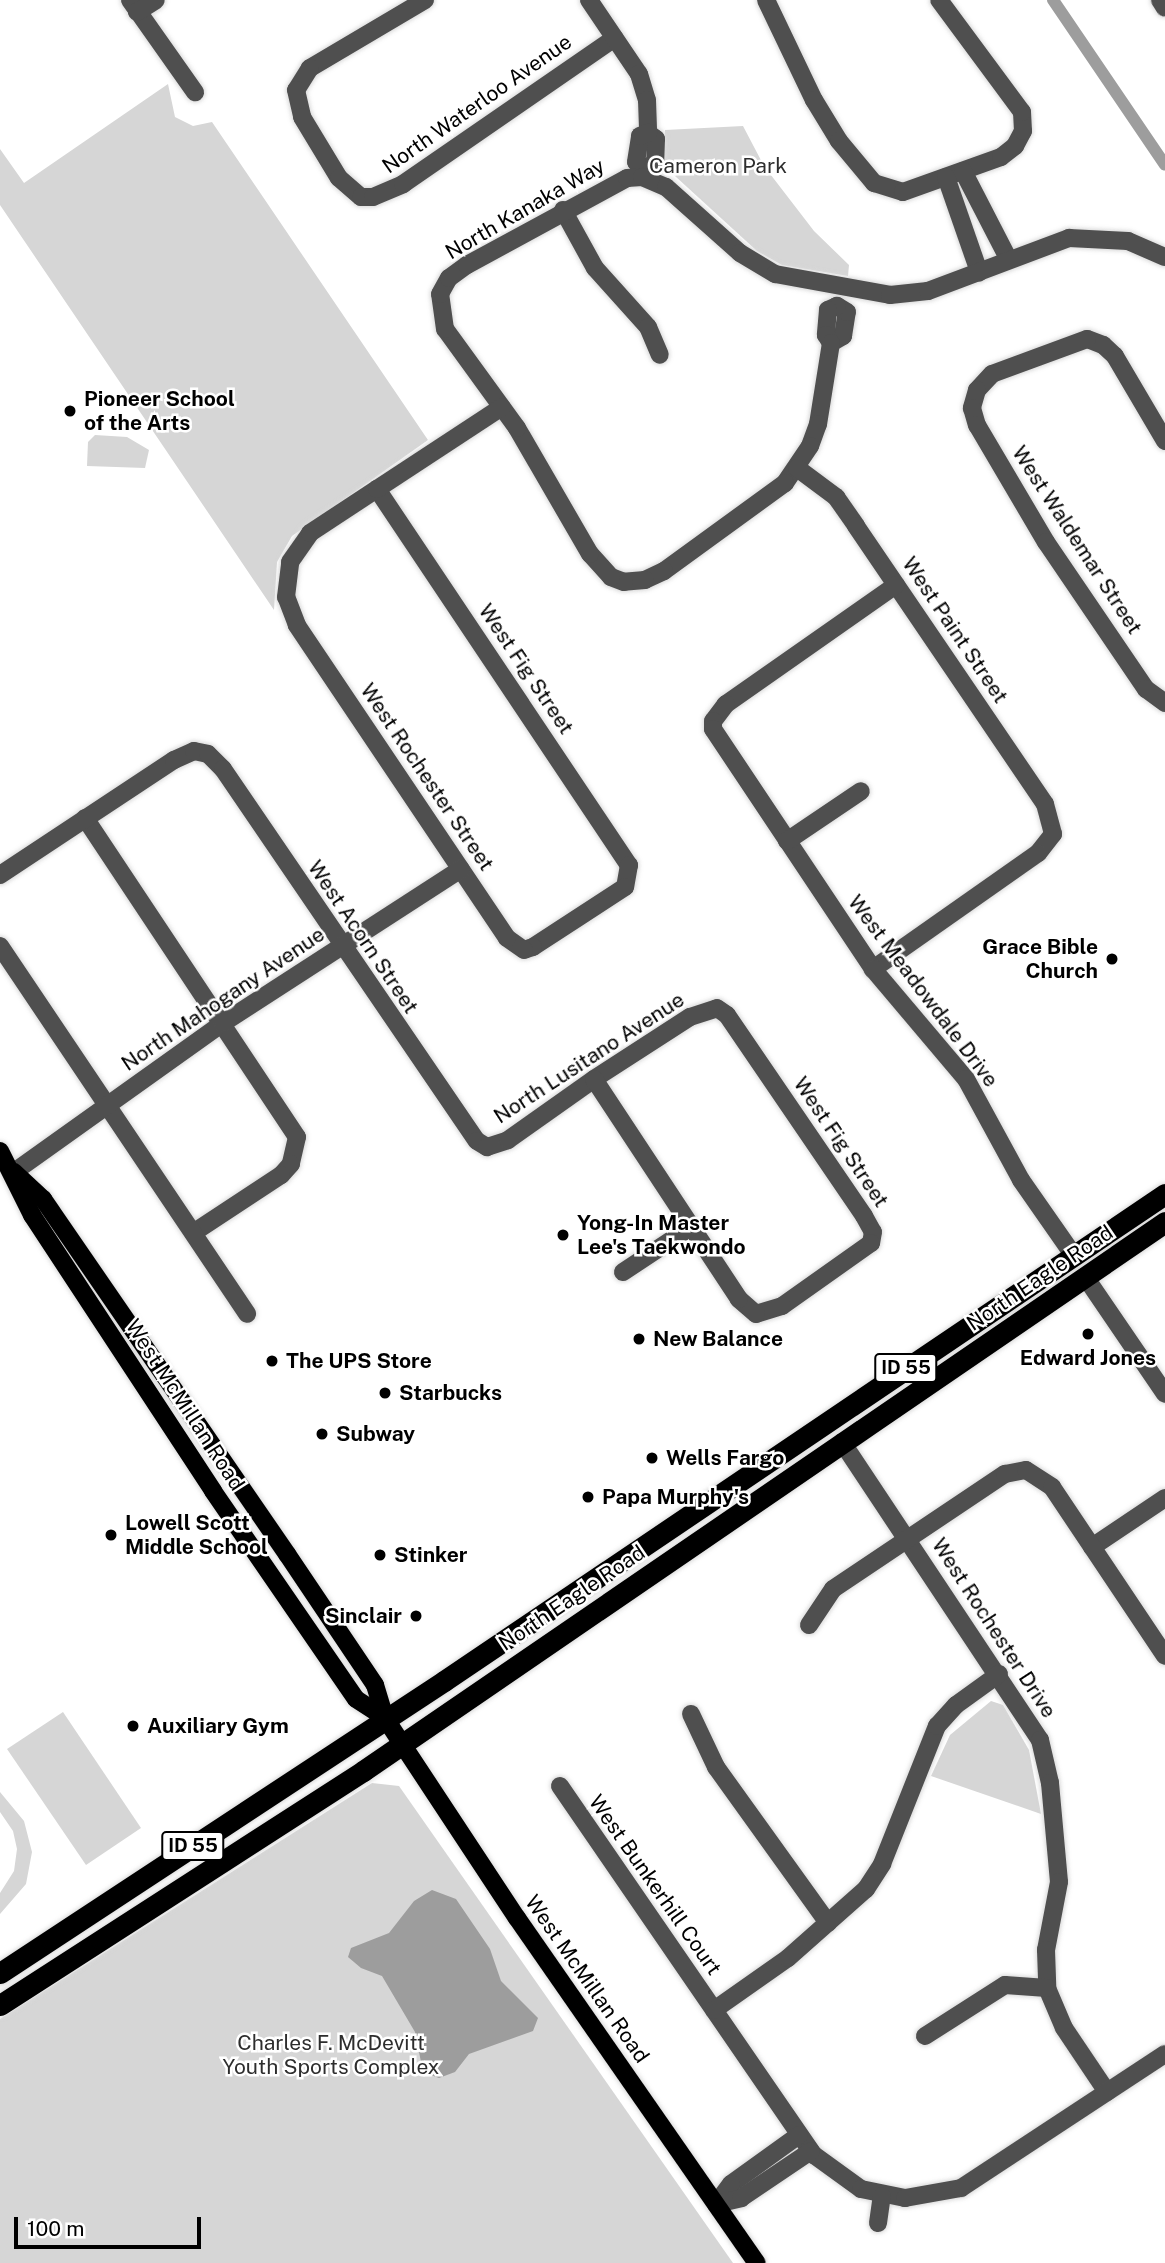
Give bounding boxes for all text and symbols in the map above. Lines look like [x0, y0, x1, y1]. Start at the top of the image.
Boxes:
street label: North Waterloo Avenue [377, 29, 577, 179]
street label: North Kanaka Way [441, 153, 609, 265]
park label: Cameron Park [649, 153, 787, 179]
place label: Pioneer School of the Arts [84, 386, 235, 436]
marker: Pioneer School of the Arts [62, 403, 78, 419]
street label: West Waldemar Street [1007, 441, 1147, 639]
street label: West Paint Street [897, 552, 1013, 708]
street label: West Fig Street [473, 599, 579, 739]
street label: West Rochester Street [355, 679, 499, 875]
street label: West Acorn Street [302, 856, 424, 1018]
street label: West Meadowdale Drive [843, 890, 1003, 1092]
street label: North Mahogany Avenue [117, 922, 329, 1076]
place label: Grace Bible Church [982, 934, 1098, 984]
marker: Grace Bible Church [1104, 951, 1120, 967]
street label: North Lusitano Avenue [489, 987, 689, 1129]
street label: West Fig Street [788, 1072, 894, 1212]
place label: Yong-In Master Lee's Taekwondo [577, 1210, 746, 1260]
street label: North Eagle Road [962, 1220, 1118, 1336]
marker: Yong-In Master Lee's Taekwondo [555, 1227, 571, 1243]
street label: West McMillan Road [120, 1315, 250, 1495]
place label: New Balance [653, 1326, 783, 1352]
marker: Edward Jones [1080, 1326, 1096, 1342]
marker: New Balance [631, 1331, 647, 1347]
place label: Edward Jones [1020, 1345, 1156, 1371]
place label: The UPS Store [286, 1348, 432, 1374]
road number: ID 55 [873, 1352, 939, 1384]
marker: The UPS Store [264, 1353, 280, 1369]
place label: Starbucks [399, 1380, 502, 1406]
marker: Starbucks [377, 1385, 393, 1401]
place label: Subway [336, 1421, 415, 1447]
marker: Subway [314, 1426, 330, 1442]
place label: Wells Fargo [666, 1445, 784, 1471]
marker: Wells Fargo [644, 1450, 660, 1466]
place label: Papa Murphy's [602, 1484, 749, 1510]
marker: Papa Murphy's [580, 1489, 596, 1505]
place label: Lowell Scott Middle School [125, 1510, 268, 1560]
marker: Lowell Scott Middle School [103, 1527, 119, 1543]
street label: West Rochester Drive [926, 1533, 1062, 1723]
street label: North Eagle Road [494, 1540, 650, 1656]
place label: Stinker [394, 1542, 467, 1568]
marker: Stinker [372, 1547, 388, 1563]
place label: Sinclair [325, 1603, 402, 1629]
marker: Sinclair [408, 1608, 424, 1624]
place label: Auxiliary Gym [147, 1713, 289, 1739]
marker: Auxiliary Gym [125, 1718, 141, 1734]
street label: West Bunkerhill Court [583, 1790, 727, 1980]
road number: ID 55 [160, 1830, 226, 1862]
street label: West McMillan Road [520, 1890, 654, 2068]
park label: Charles F. McDevitt Youth Sports Complex [223, 2030, 439, 2080]
scale bar [18, 2204, 205, 2248]
text: 100 m [27, 2216, 84, 2241]

